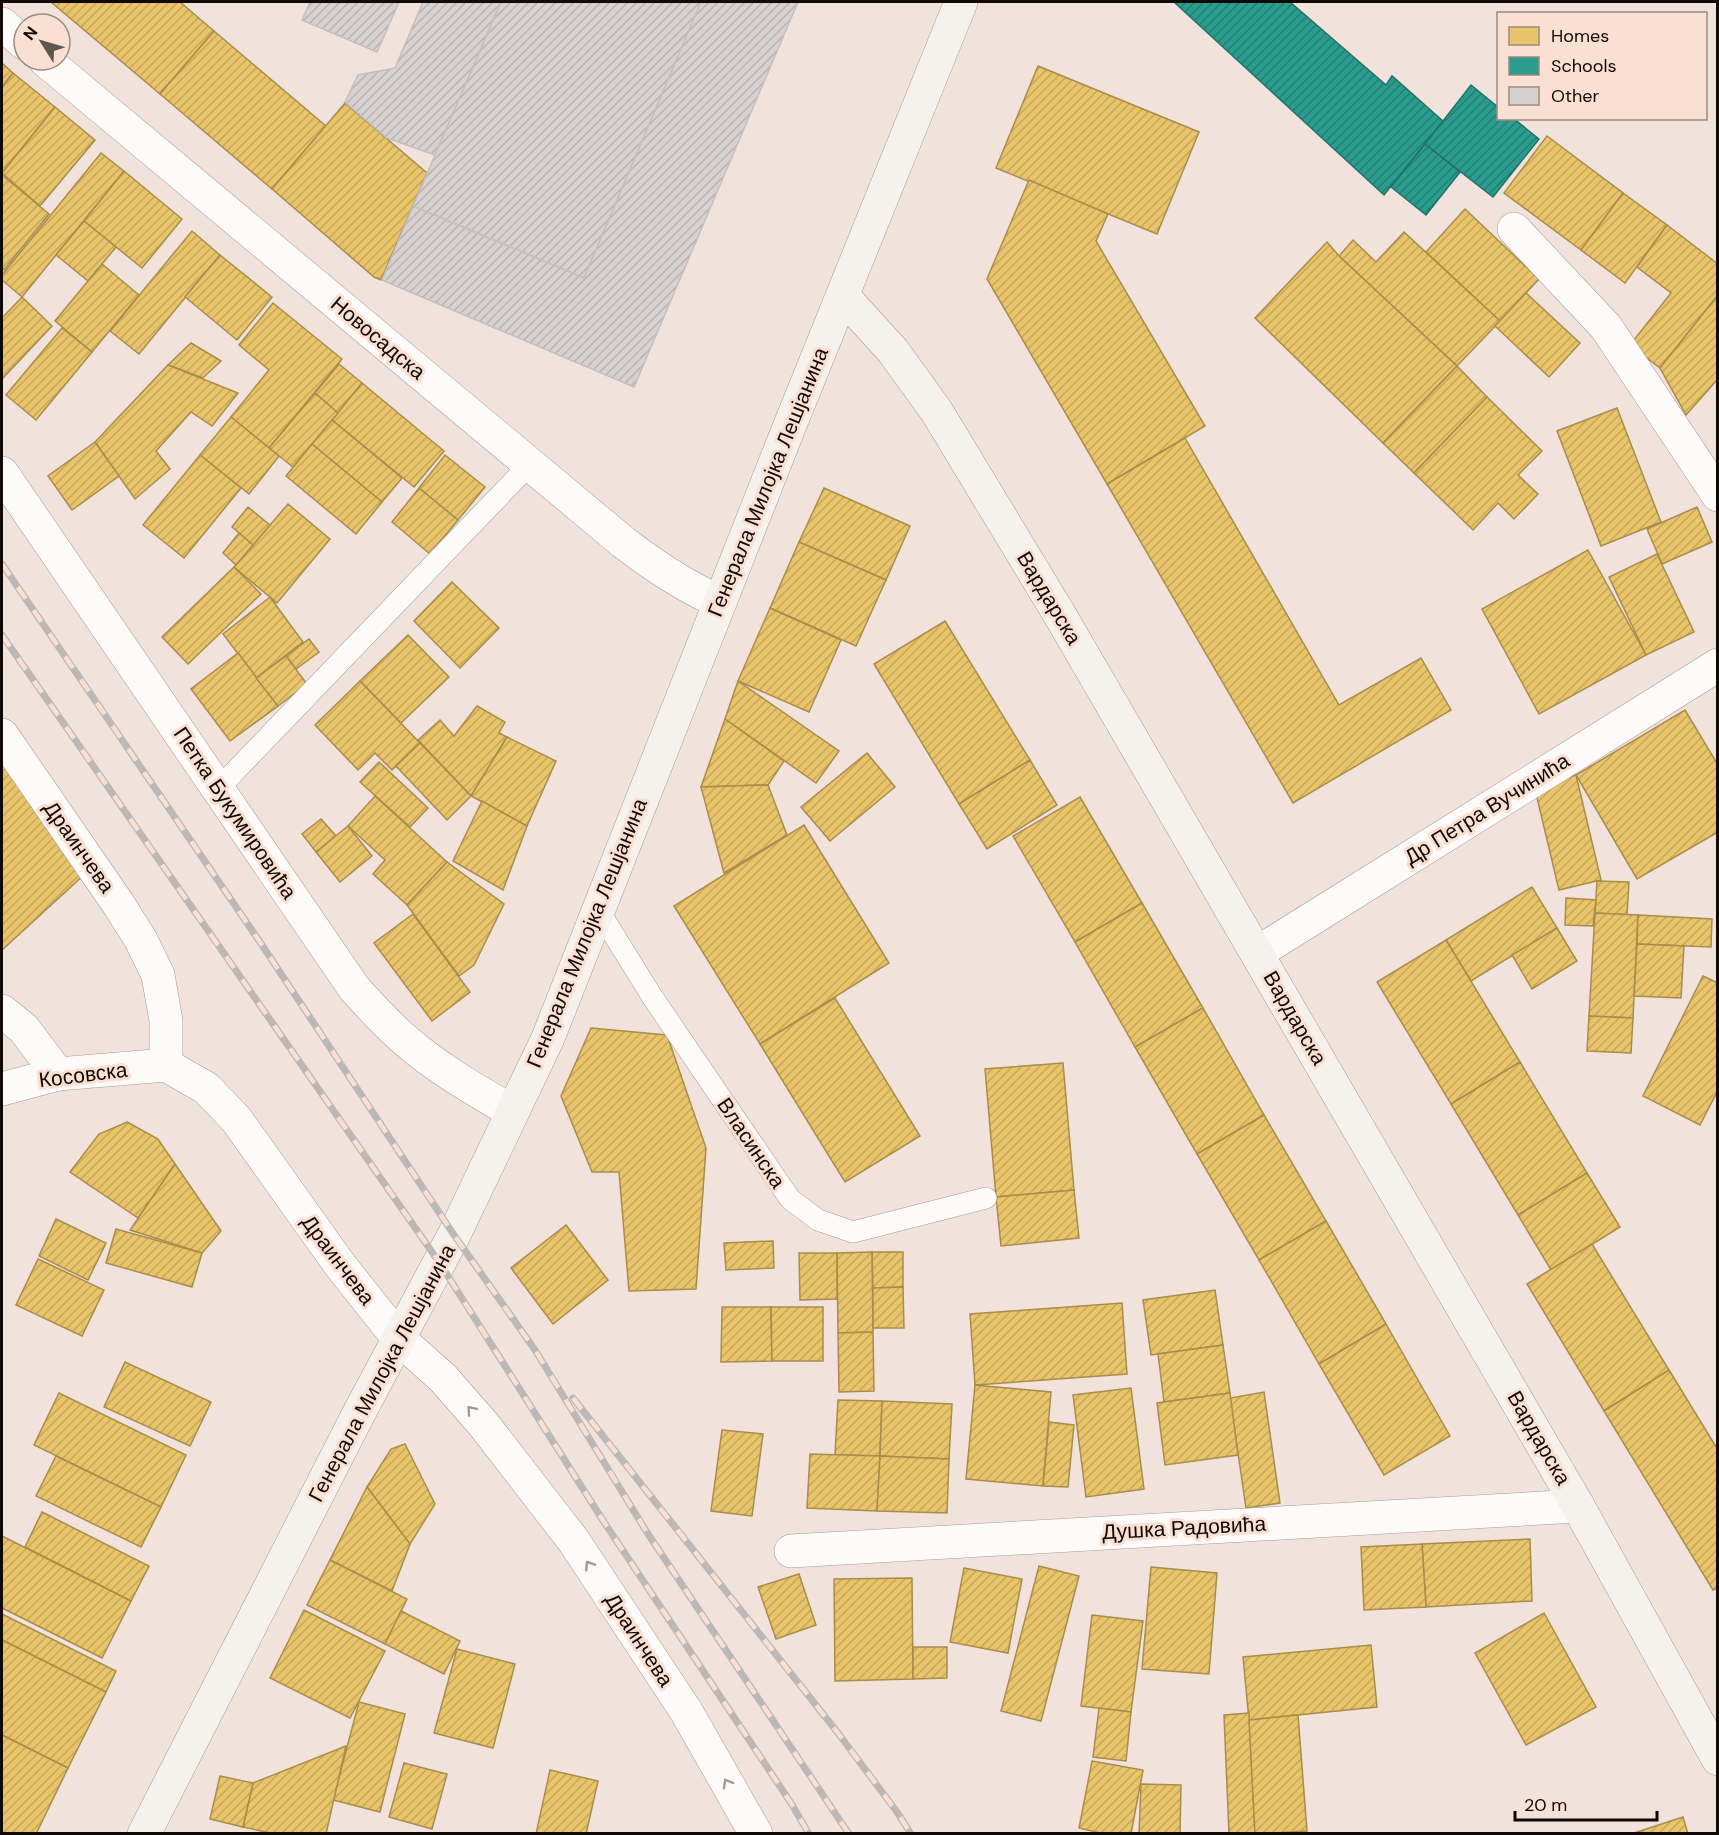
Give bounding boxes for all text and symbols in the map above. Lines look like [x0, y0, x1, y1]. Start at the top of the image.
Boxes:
north arrow [12, 12, 72, 72]
legend [1497, 12, 1707, 120]
text: N [19, 22, 42, 44]
text: Homes [1551, 24, 1609, 48]
text: Schools [1551, 54, 1616, 78]
text: Other [1551, 84, 1600, 108]
street label: Новосадска [325, 290, 432, 386]
street label: Генерала Милојка Лешјанина [701, 343, 835, 621]
street label: Вардарска [1010, 546, 1088, 650]
street label: Петка Букумировића [167, 721, 303, 905]
street label: Др Петра Вучинића [1399, 747, 1575, 871]
street label: Генерала Милојка Лешјанина [520, 794, 654, 1072]
street label: Драинчева [37, 795, 121, 899]
street label: Вардарска [1257, 966, 1333, 1070]
street label: Косовска [37, 1056, 129, 1094]
street label: Власинска [710, 1092, 792, 1194]
street label: Драинчева [295, 1209, 381, 1311]
street label: Генерала Милојка Лешјанина [302, 1239, 462, 1507]
street label: Вардарска [1501, 1386, 1577, 1490]
one-way arrow [467, 1406, 478, 1417]
street label: Душка Радовића [1101, 1510, 1267, 1546]
one-way arrow [585, 1561, 596, 1572]
street label: Драинчева [598, 1588, 680, 1692]
one-way arrow [723, 1779, 734, 1789]
scale bar [1515, 1784, 1658, 1822]
text: 20 m [1524, 1793, 1567, 1817]

